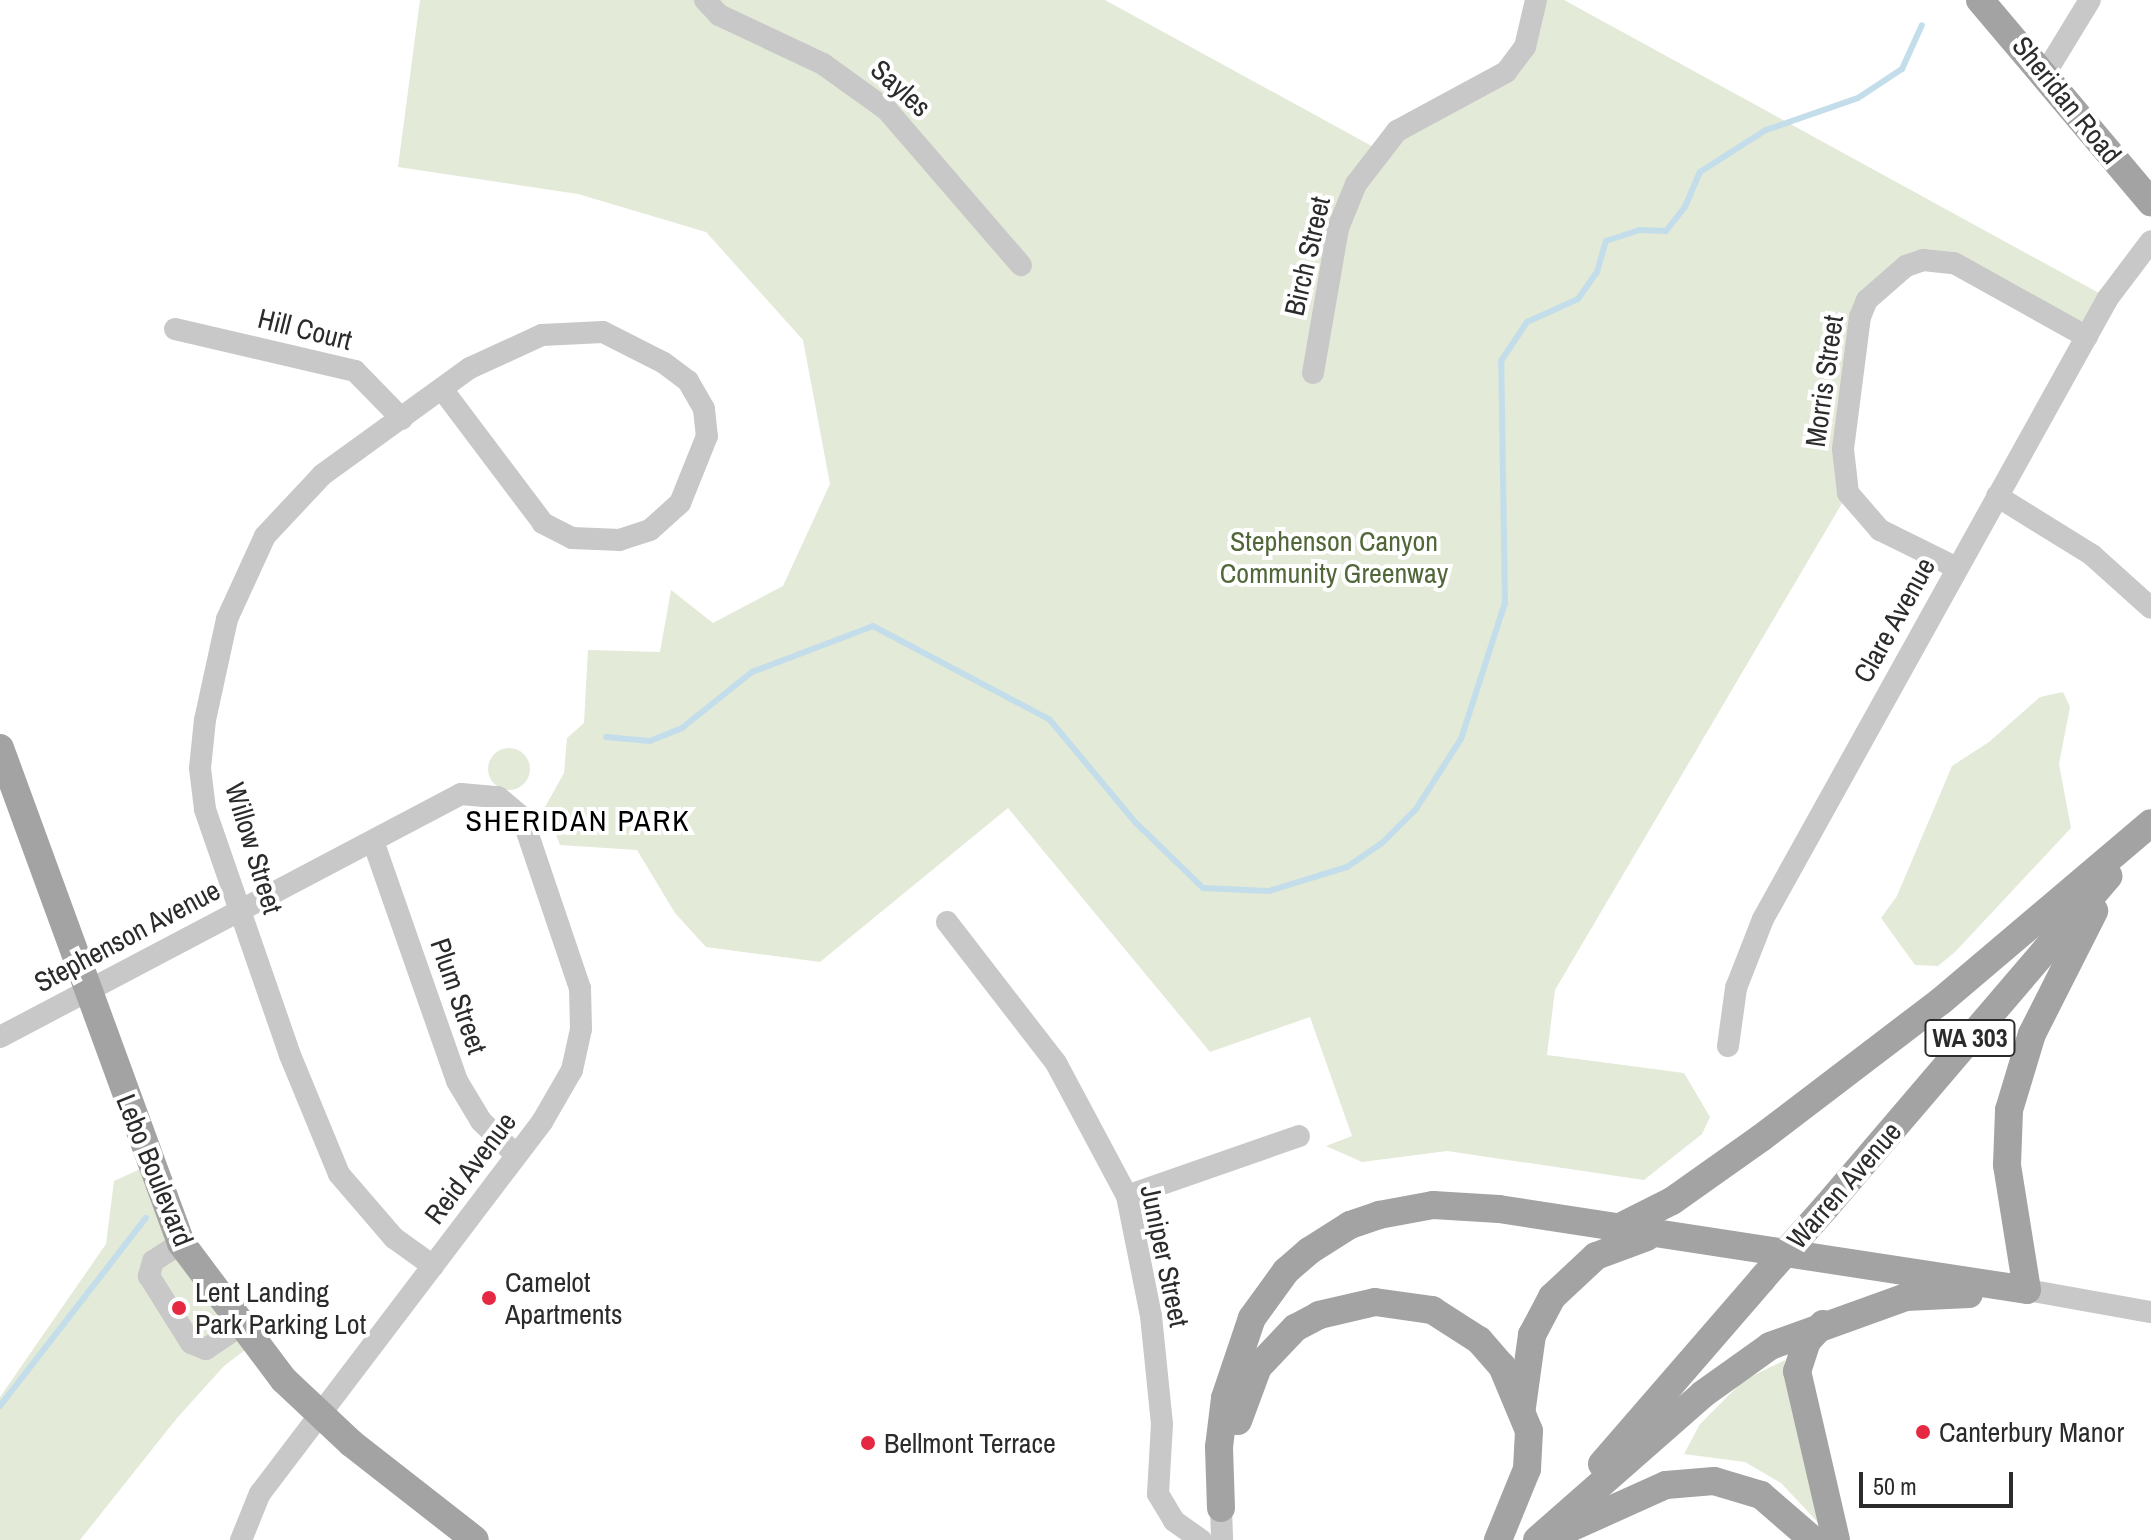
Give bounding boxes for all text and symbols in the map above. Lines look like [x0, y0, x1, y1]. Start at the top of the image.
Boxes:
street label: Sheridan Road [2005, 29, 2129, 171]
street label: Sayles [864, 52, 938, 124]
street label: Birch Street [1277, 193, 1337, 319]
street label: Hill Court [255, 301, 355, 357]
street label: Morris Street [1798, 313, 1850, 449]
park label: Stephenson Canyon Community Greenway [1220, 524, 1448, 590]
street label: Clare Avenue [1846, 551, 1942, 689]
street label: Willow Street [218, 778, 290, 918]
district label: SHERIDAN PARK [465, 802, 691, 838]
street label: Stephenson Avenue [28, 873, 226, 999]
street label: Plum Street [424, 934, 494, 1058]
road number: WA 303 [1924, 1016, 2016, 1060]
street label: Lebo Boulevard [109, 1089, 201, 1251]
street label: Reid Avenue [417, 1105, 523, 1231]
street label: Warren Avenue [1779, 1114, 1909, 1256]
street label: Juniper Street [1134, 1182, 1196, 1330]
place label: Camelot Apartments [505, 1265, 622, 1331]
place label: Lent Landing Park Parking Lot [195, 1275, 366, 1341]
marker: Camelot Apartments [480, 1289, 498, 1307]
marker: Lent Landing Park Parking Lot [170, 1299, 188, 1317]
place label: Canterbury Manor [1939, 1415, 2124, 1449]
marker: Canterbury Manor [1914, 1423, 1932, 1441]
place label: Bellmont Terrace [884, 1426, 1056, 1460]
marker: Bellmont Terrace [859, 1434, 877, 1452]
scale bar [1863, 1456, 2017, 1506]
text: 50 m [1873, 1470, 1917, 1502]

